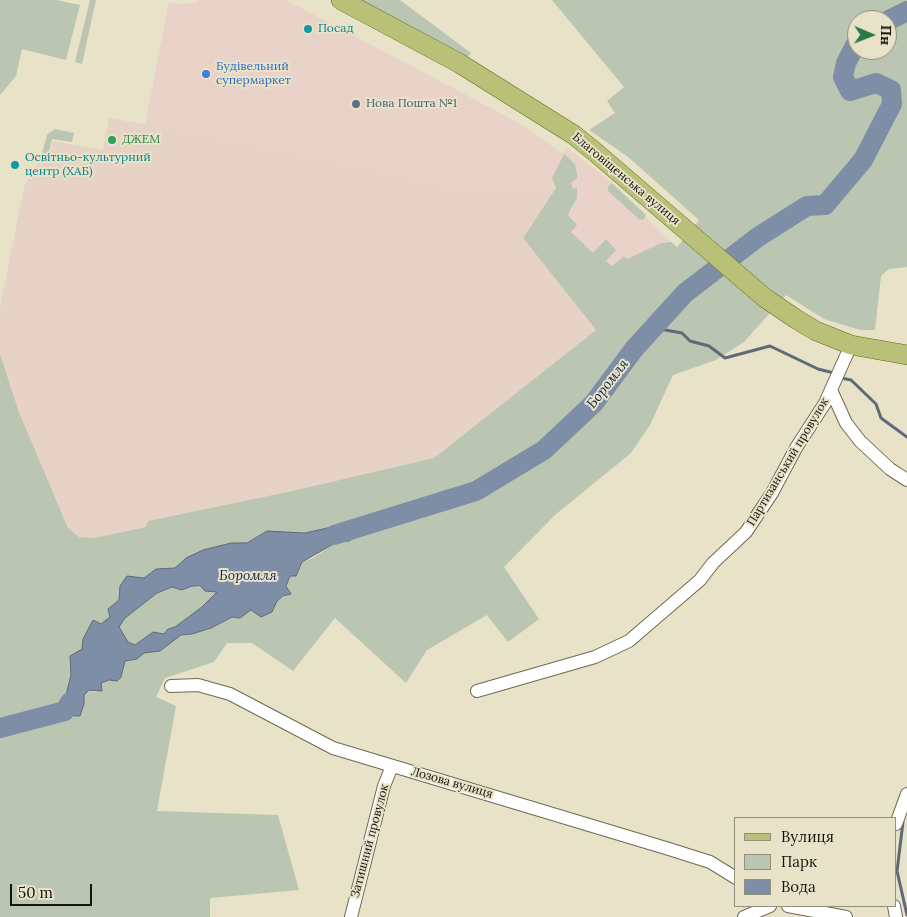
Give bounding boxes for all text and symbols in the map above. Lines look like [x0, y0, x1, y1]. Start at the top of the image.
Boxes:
north arrow [847, 10, 897, 60]
place label: Посад [318, 22, 354, 36]
marker: Посад [302, 23, 314, 35]
text: Пн [877, 25, 895, 46]
place label: Будівельний супермаркет [216, 60, 291, 88]
marker: Будівельний супермаркет [200, 68, 212, 80]
place label: Нова Пошта №1 [366, 97, 457, 111]
marker: Нова Пошта №1 [350, 98, 362, 110]
street label: Благовіщенська вулиця [569, 130, 683, 228]
place label: ДЖЕМ [122, 133, 160, 147]
marker: ДЖЕМ [106, 134, 118, 146]
place label: Освітньо-культурний центр (ХАБ) [25, 151, 151, 179]
marker: Освітньо-культурний центр (ХАБ) [9, 159, 21, 171]
water label: Боромля [584, 356, 632, 412]
street label: Партизанський провулок [744, 395, 832, 529]
water label: Боромля [219, 568, 277, 584]
street label: Лозова вулиця [409, 764, 495, 802]
street label: Затишний провулок [348, 782, 392, 900]
legend [734, 817, 897, 907]
text: Вулиця [781, 827, 834, 846]
text: Парк [781, 852, 817, 871]
scale bar [12, 874, 95, 906]
text: Вода [781, 877, 816, 896]
text: 50 m [18, 883, 53, 902]

